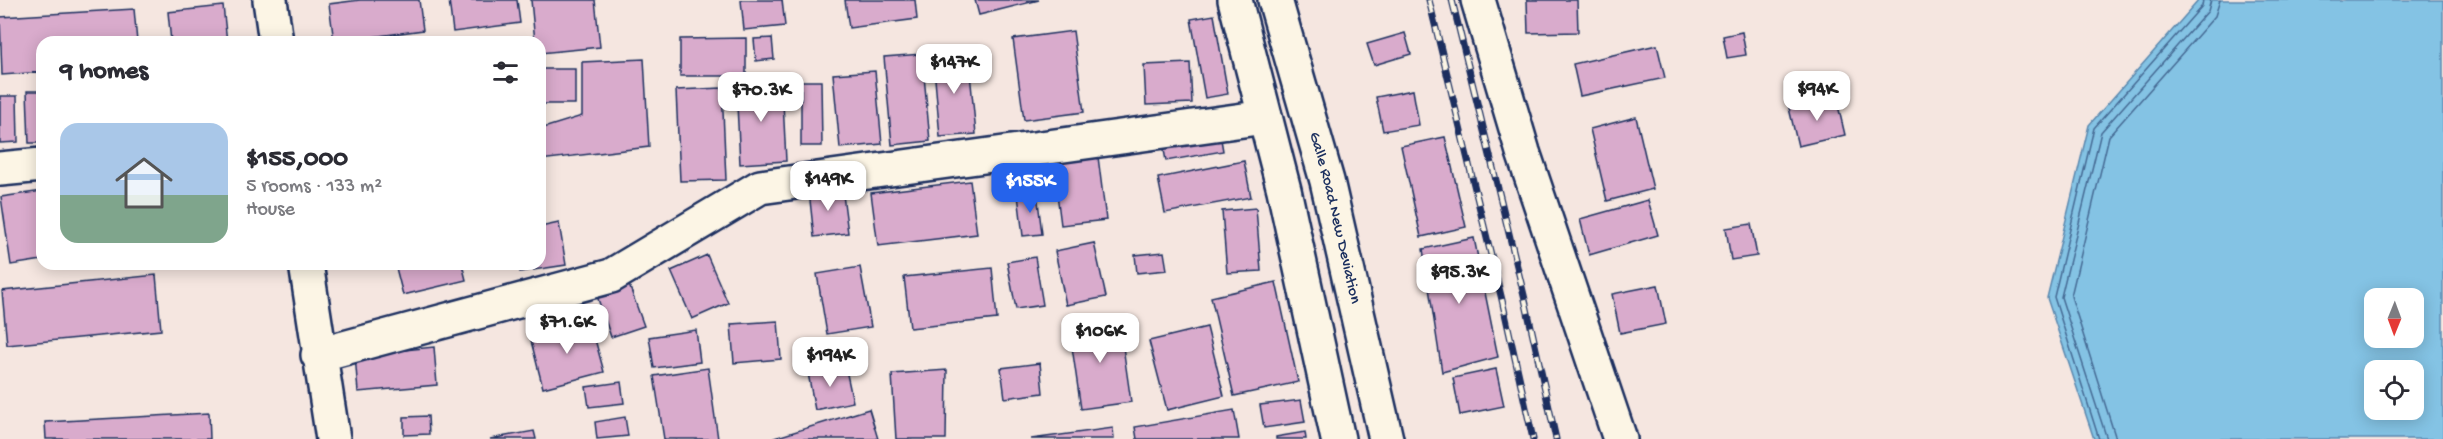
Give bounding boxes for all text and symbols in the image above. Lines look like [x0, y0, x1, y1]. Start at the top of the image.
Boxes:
pin: $147K [912, 44, 996, 95]
text: $147K [930, 52, 978, 75]
icon: filters [489, 56, 522, 89]
text: 9 homes [60, 57, 148, 88]
pin: $94K [1781, 71, 1853, 122]
pin: $70.3K [712, 72, 810, 123]
text: $94K [1797, 79, 1837, 102]
text: $70.3K [732, 80, 790, 103]
street label: Galle Road New Deviation [1304, 130, 1364, 306]
text: $155,000 [246, 145, 348, 176]
icon: home [108, 147, 180, 219]
pin: $149K [786, 161, 870, 212]
pin: $155K [988, 163, 1072, 214]
text: $149K [804, 169, 852, 192]
text: $155K [1005, 171, 1055, 194]
text: 5 rooms · 133 m² [246, 176, 382, 199]
text: House [246, 199, 295, 222]
pin: $95.3K [1410, 254, 1508, 305]
text: $95.3K [1430, 262, 1488, 285]
north arrow [2364, 288, 2424, 348]
map controls [2364, 288, 2424, 420]
pin: $71.6K [518, 304, 616, 355]
text: $71.6K [540, 312, 594, 335]
pin: $106K [1058, 313, 1142, 364]
text: $106K [1075, 321, 1125, 344]
pin: $194K [788, 337, 872, 388]
text: $194K [806, 345, 854, 368]
button: locate [2364, 360, 2424, 420]

